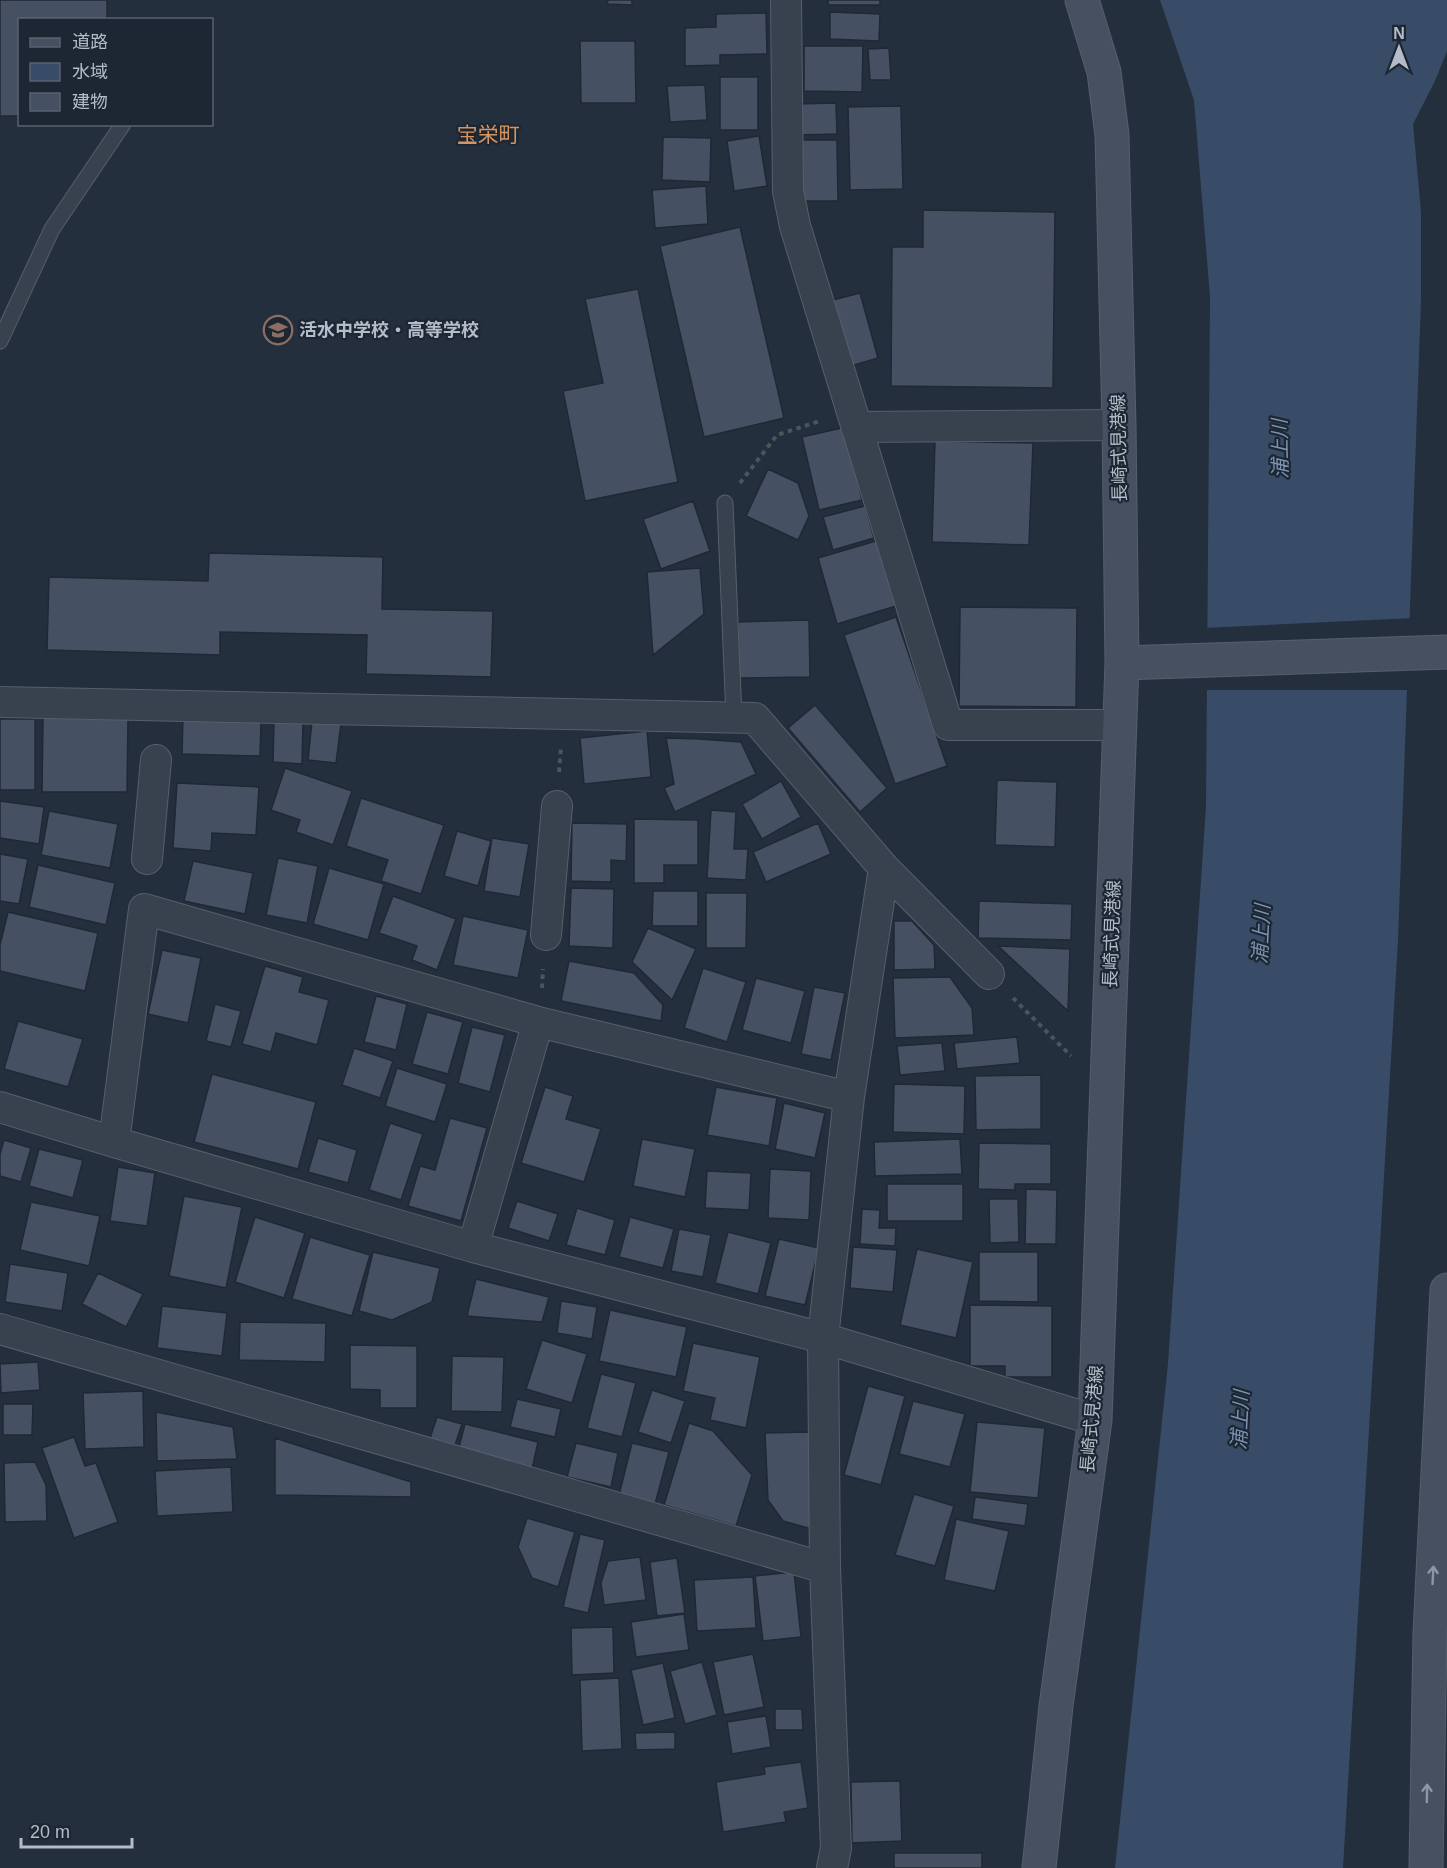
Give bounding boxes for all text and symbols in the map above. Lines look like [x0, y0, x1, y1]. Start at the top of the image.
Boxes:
legend [18, 18, 213, 126]
north arrow [1369, 18, 1429, 78]
text: N [1393, 25, 1405, 42]
text: 道路 [72, 32, 108, 52]
text: 水域 [72, 62, 108, 82]
text: 建物 [72, 92, 108, 112]
district label: 宝栄町 [457, 123, 520, 146]
school or university icon: 活水中学校・高等学校 [262, 314, 294, 346]
place label: 活水中学校・高等学校 [299, 320, 479, 340]
street label: 長崎式見港線 [1108, 394, 1130, 502]
water label: 浦上川 [1268, 417, 1292, 479]
street label: 長崎式見港線 [1100, 880, 1124, 988]
water label: 浦上川 [1248, 901, 1274, 965]
street label: 長崎式見港線 [1077, 1364, 1107, 1474]
water label: 浦上川 [1227, 1387, 1253, 1451]
one-way arrow [1427, 1566, 1438, 1586]
one-way arrow [1422, 1783, 1433, 1803]
scale bar [21, 1811, 132, 1849]
text: 20 m [30, 1822, 70, 1842]

